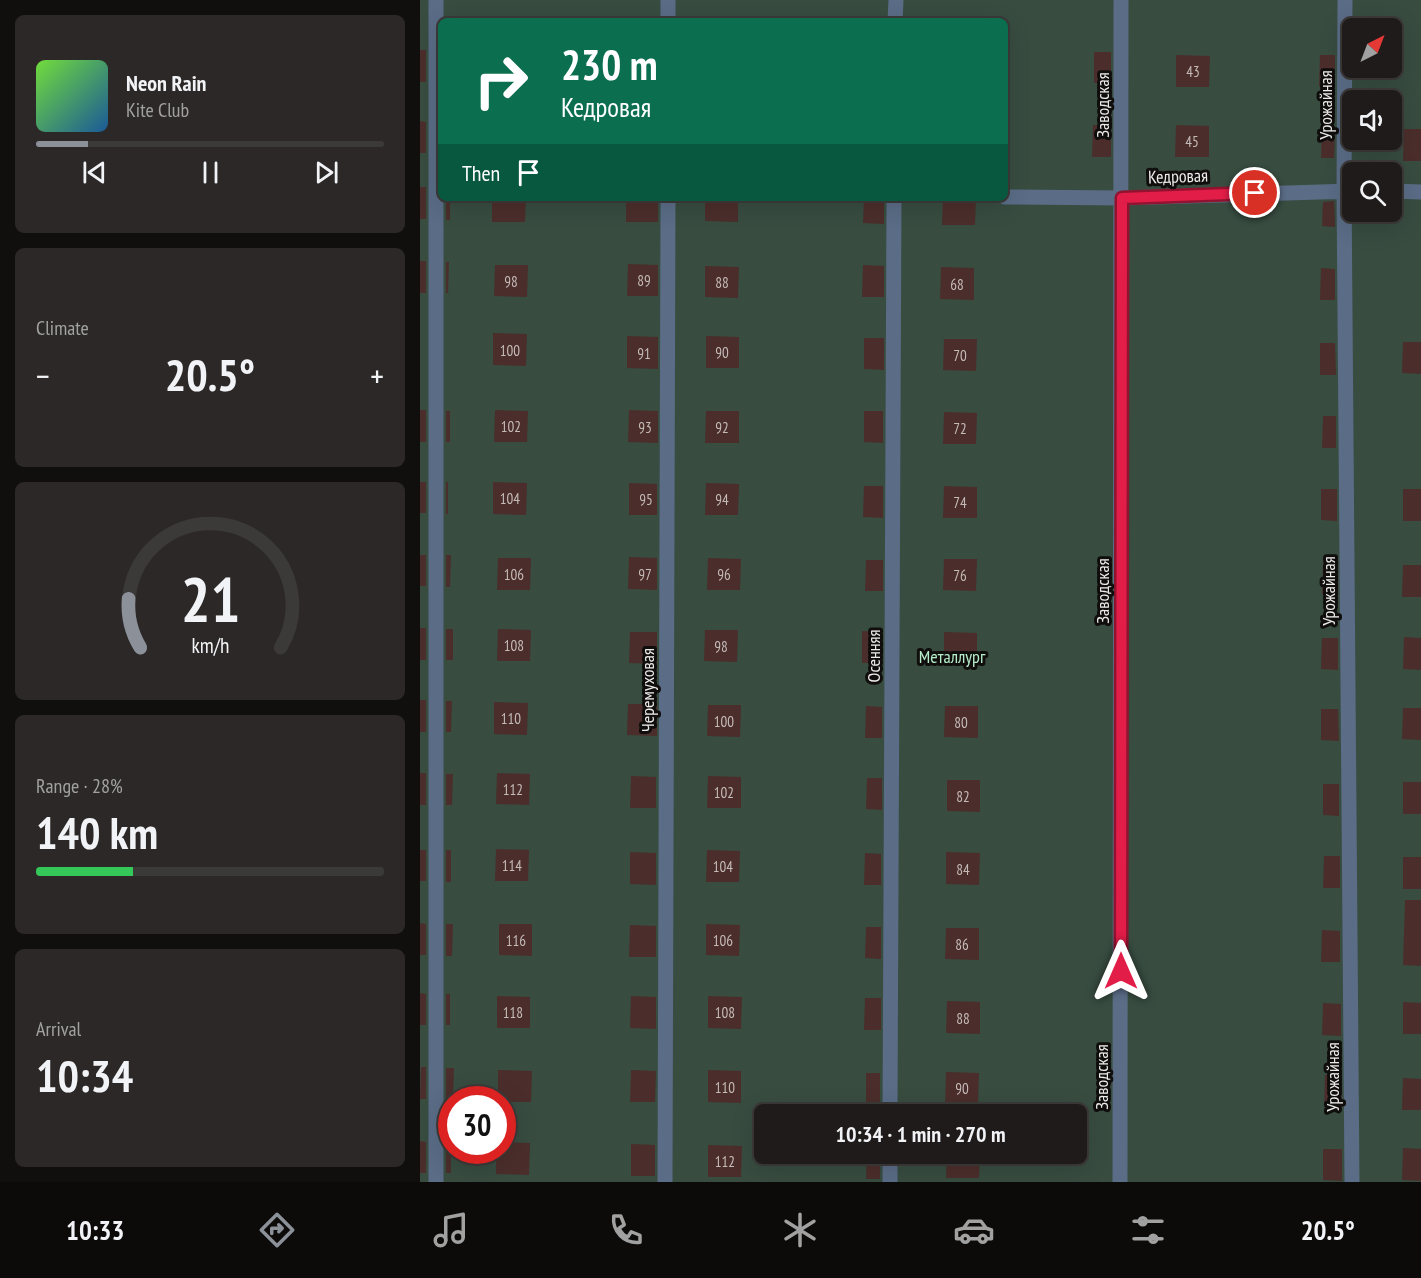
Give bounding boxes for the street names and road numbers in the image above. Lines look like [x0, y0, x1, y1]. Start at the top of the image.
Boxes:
street label: Урожайная [1314, 70, 1337, 140]
street label: Заводская [1091, 72, 1114, 138]
street label: Кедровая [1148, 163, 1208, 189]
street label: Урожайная [1317, 556, 1340, 626]
street label: Заводская [1091, 558, 1114, 624]
street label: Осенняя [862, 629, 885, 682]
street label: Черемуховая [636, 648, 659, 732]
street label: Урожайная [1321, 1042, 1344, 1112]
street label: Заводская [1090, 1044, 1113, 1110]

